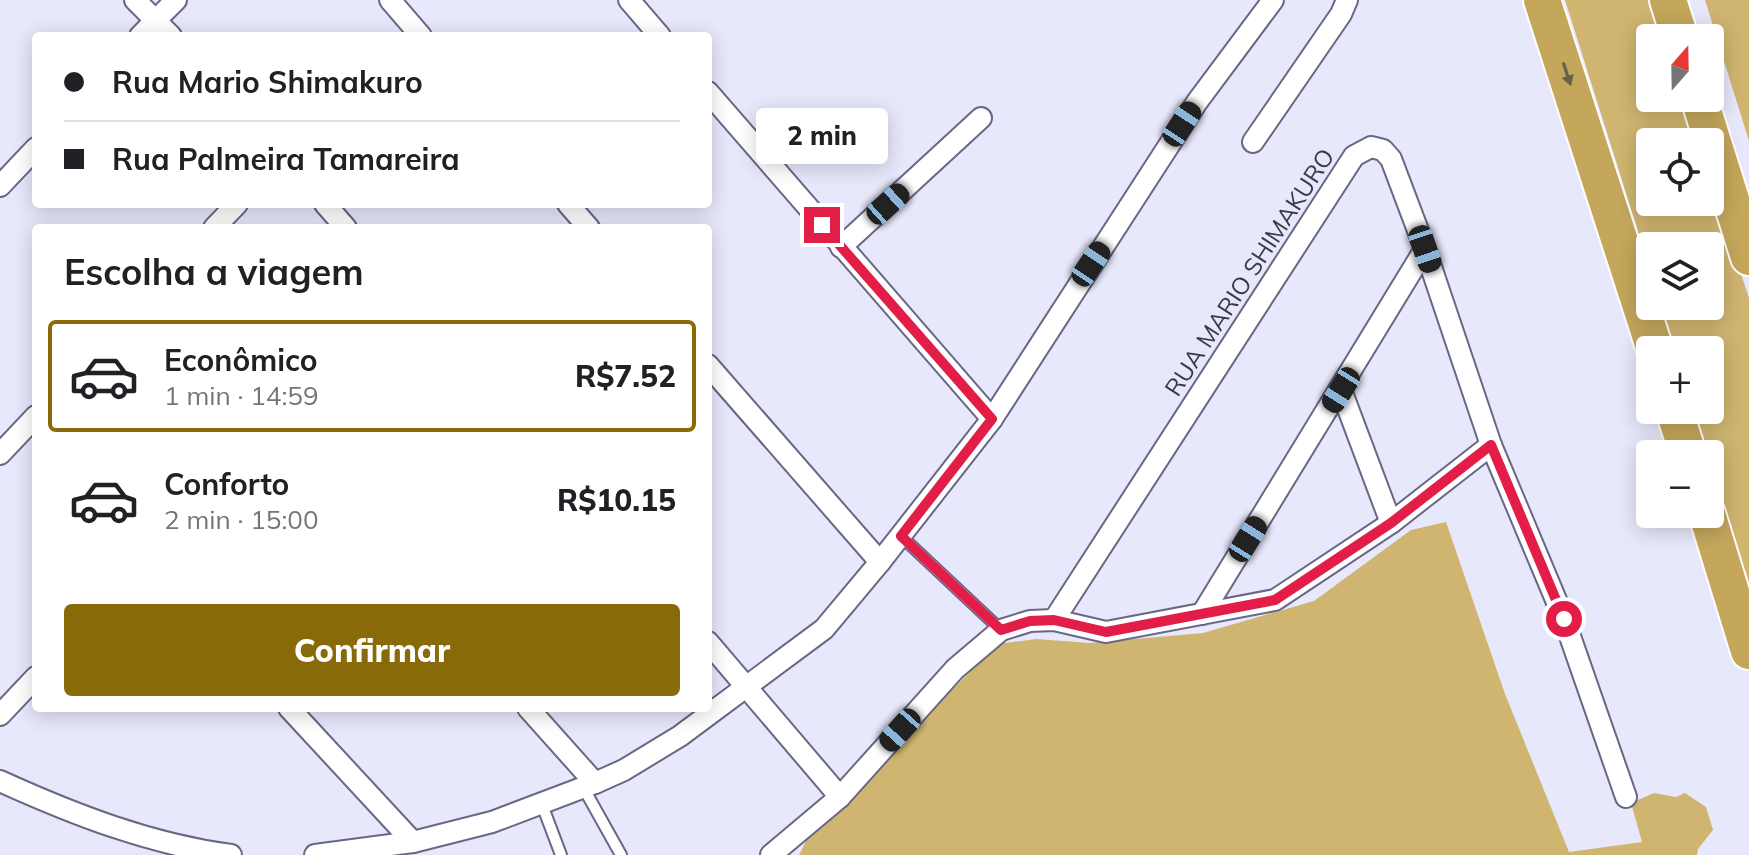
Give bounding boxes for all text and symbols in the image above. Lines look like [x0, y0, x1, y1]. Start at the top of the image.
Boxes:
north arrow [1636, 24, 1724, 112]
map controls [1636, 24, 1724, 528]
one-way arrow [1561, 62, 1573, 86]
text: Rua Mario Shimakuro [112, 63, 423, 101]
car [1159, 97, 1205, 151]
callout: 2 min [756, 109, 888, 165]
text: 2 min [787, 119, 857, 152]
button: locate [1636, 128, 1724, 216]
text: Rua Palmeira Tamareira [112, 140, 460, 178]
street label: RUA MARIO SHIMAKURO [1158, 143, 1340, 401]
car [862, 179, 914, 229]
route end [804, 207, 840, 243]
car [1406, 222, 1444, 276]
button: layers [1636, 232, 1724, 320]
car [1068, 237, 1114, 291]
text: Escolha a viagem [64, 249, 364, 294]
button: + [1636, 336, 1724, 424]
icon: car [68, 340, 140, 412]
text: Econômico [164, 341, 318, 379]
text: R$7.52 [575, 357, 676, 395]
car [1318, 363, 1364, 417]
text: 1 min · 14:59 [164, 379, 319, 412]
button: − [1636, 440, 1724, 528]
icon: car [68, 464, 140, 536]
text: Conforto [164, 465, 289, 503]
text: R$10.15 [557, 481, 676, 519]
text: 2 min · 15:00 [164, 503, 319, 536]
car [1225, 512, 1271, 566]
route start [1546, 601, 1582, 637]
button: Confirmar [64, 604, 680, 696]
car [875, 704, 925, 756]

